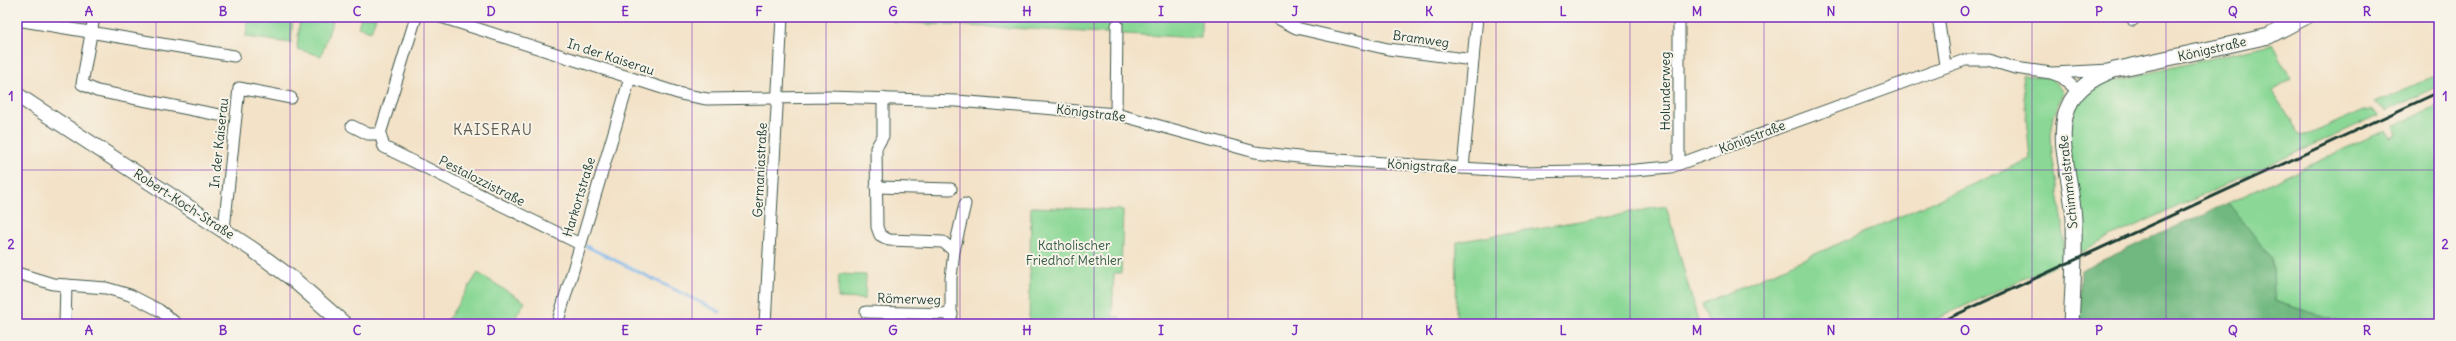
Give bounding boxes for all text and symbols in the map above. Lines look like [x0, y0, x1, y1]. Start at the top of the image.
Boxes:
text: A [85, 3, 94, 20]
text: B [219, 3, 228, 20]
text: C [353, 3, 362, 20]
text: D [486, 3, 496, 20]
text: E [621, 3, 629, 20]
text: F [755, 3, 763, 20]
text: G [888, 3, 898, 20]
text: H [1022, 3, 1032, 20]
text: I [1158, 3, 1164, 20]
text: J [1292, 3, 1299, 20]
text: K [1425, 3, 1434, 20]
text: L [1559, 3, 1567, 20]
text: M [1692, 3, 1702, 20]
text: N [1827, 3, 1835, 20]
text: O [1960, 3, 1970, 20]
text: P [2095, 3, 2103, 20]
text: Q [2228, 3, 2238, 20]
text: R [2363, 3, 2372, 20]
street label: Bramweg [1392, 27, 1450, 51]
street label: Königstraße [2176, 33, 2248, 65]
street label: In der Kaiserau [565, 35, 657, 79]
street label: Holunderweg [1657, 51, 1674, 131]
text: 1 [8, 88, 14, 105]
text: 1 [2442, 88, 2448, 105]
street label: In der Kaiserau [206, 97, 232, 189]
street label: Königstraße [1055, 100, 1127, 126]
street label: Königstraße [1716, 117, 1788, 157]
district label: KAISERAU [453, 120, 533, 139]
street label: Germaniastraße [749, 122, 771, 218]
street label: Schimmelstraße [2055, 134, 2081, 230]
street label: Pestalozzistraße [436, 152, 528, 210]
street label: Harkortstraße [559, 155, 599, 239]
street label: Königstraße [1387, 155, 1457, 177]
street label: Robert-Koch-Straße [130, 165, 238, 243]
text: 2 [7, 236, 15, 253]
text: 2 [2441, 236, 2449, 253]
park label: Katholischer Friedhof Methler [1026, 237, 1123, 269]
street label: Römerweg [877, 289, 941, 309]
text: A [85, 322, 94, 339]
text: B [219, 322, 228, 339]
text: C [353, 322, 362, 339]
text: D [486, 322, 496, 339]
text: E [621, 322, 629, 339]
text: F [755, 322, 763, 339]
text: G [888, 322, 898, 339]
text: H [1022, 322, 1032, 339]
text: I [1158, 322, 1164, 339]
text: J [1292, 322, 1299, 339]
text: K [1425, 322, 1434, 339]
text: L [1559, 322, 1567, 339]
text: M [1692, 322, 1702, 339]
text: N [1827, 322, 1835, 339]
text: O [1960, 322, 1970, 339]
text: P [2095, 322, 2103, 339]
text: Q [2228, 322, 2238, 339]
text: R [2363, 322, 2372, 339]

